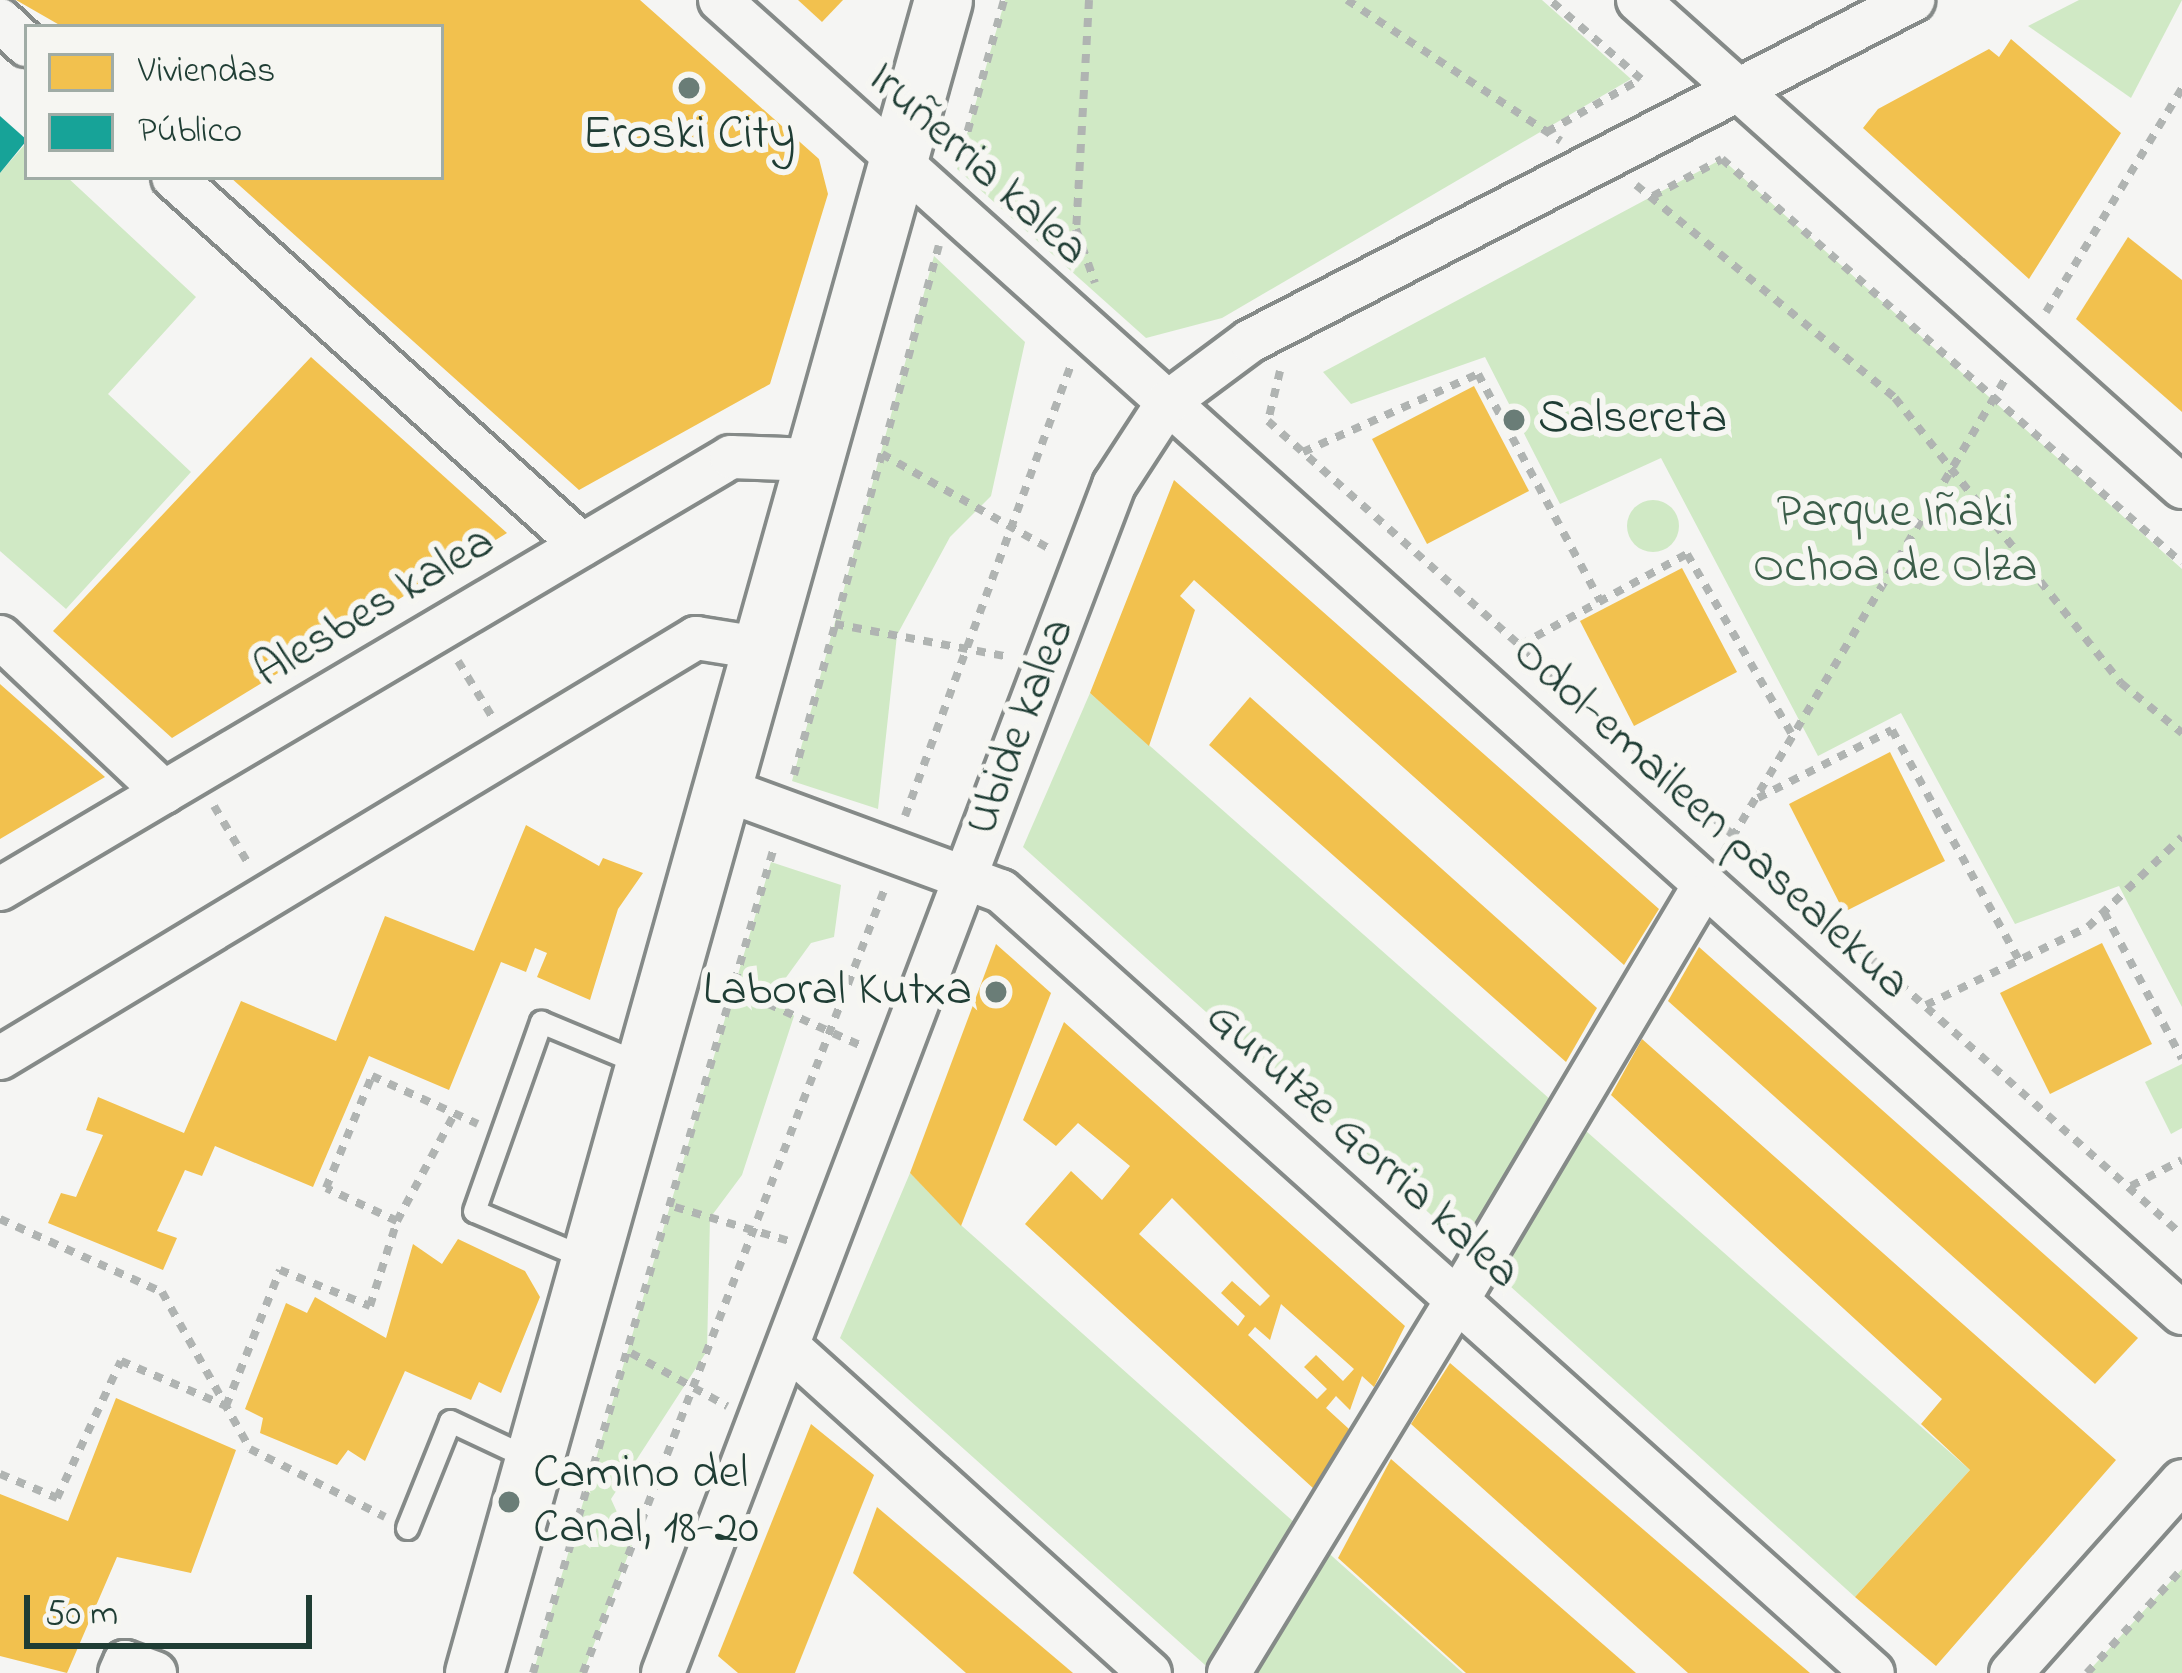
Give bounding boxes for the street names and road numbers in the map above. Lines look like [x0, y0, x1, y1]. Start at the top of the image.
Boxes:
street label: Iruñerria kalea [855, 51, 1099, 279]
street label: Alesbes kalea [245, 514, 505, 702]
street label: Ubide kalea [953, 611, 1089, 843]
street label: Odol-emaileen pasealekua [1499, 625, 1921, 1013]
street label: Gurutze Gorria kalea [1193, 990, 1531, 1302]

